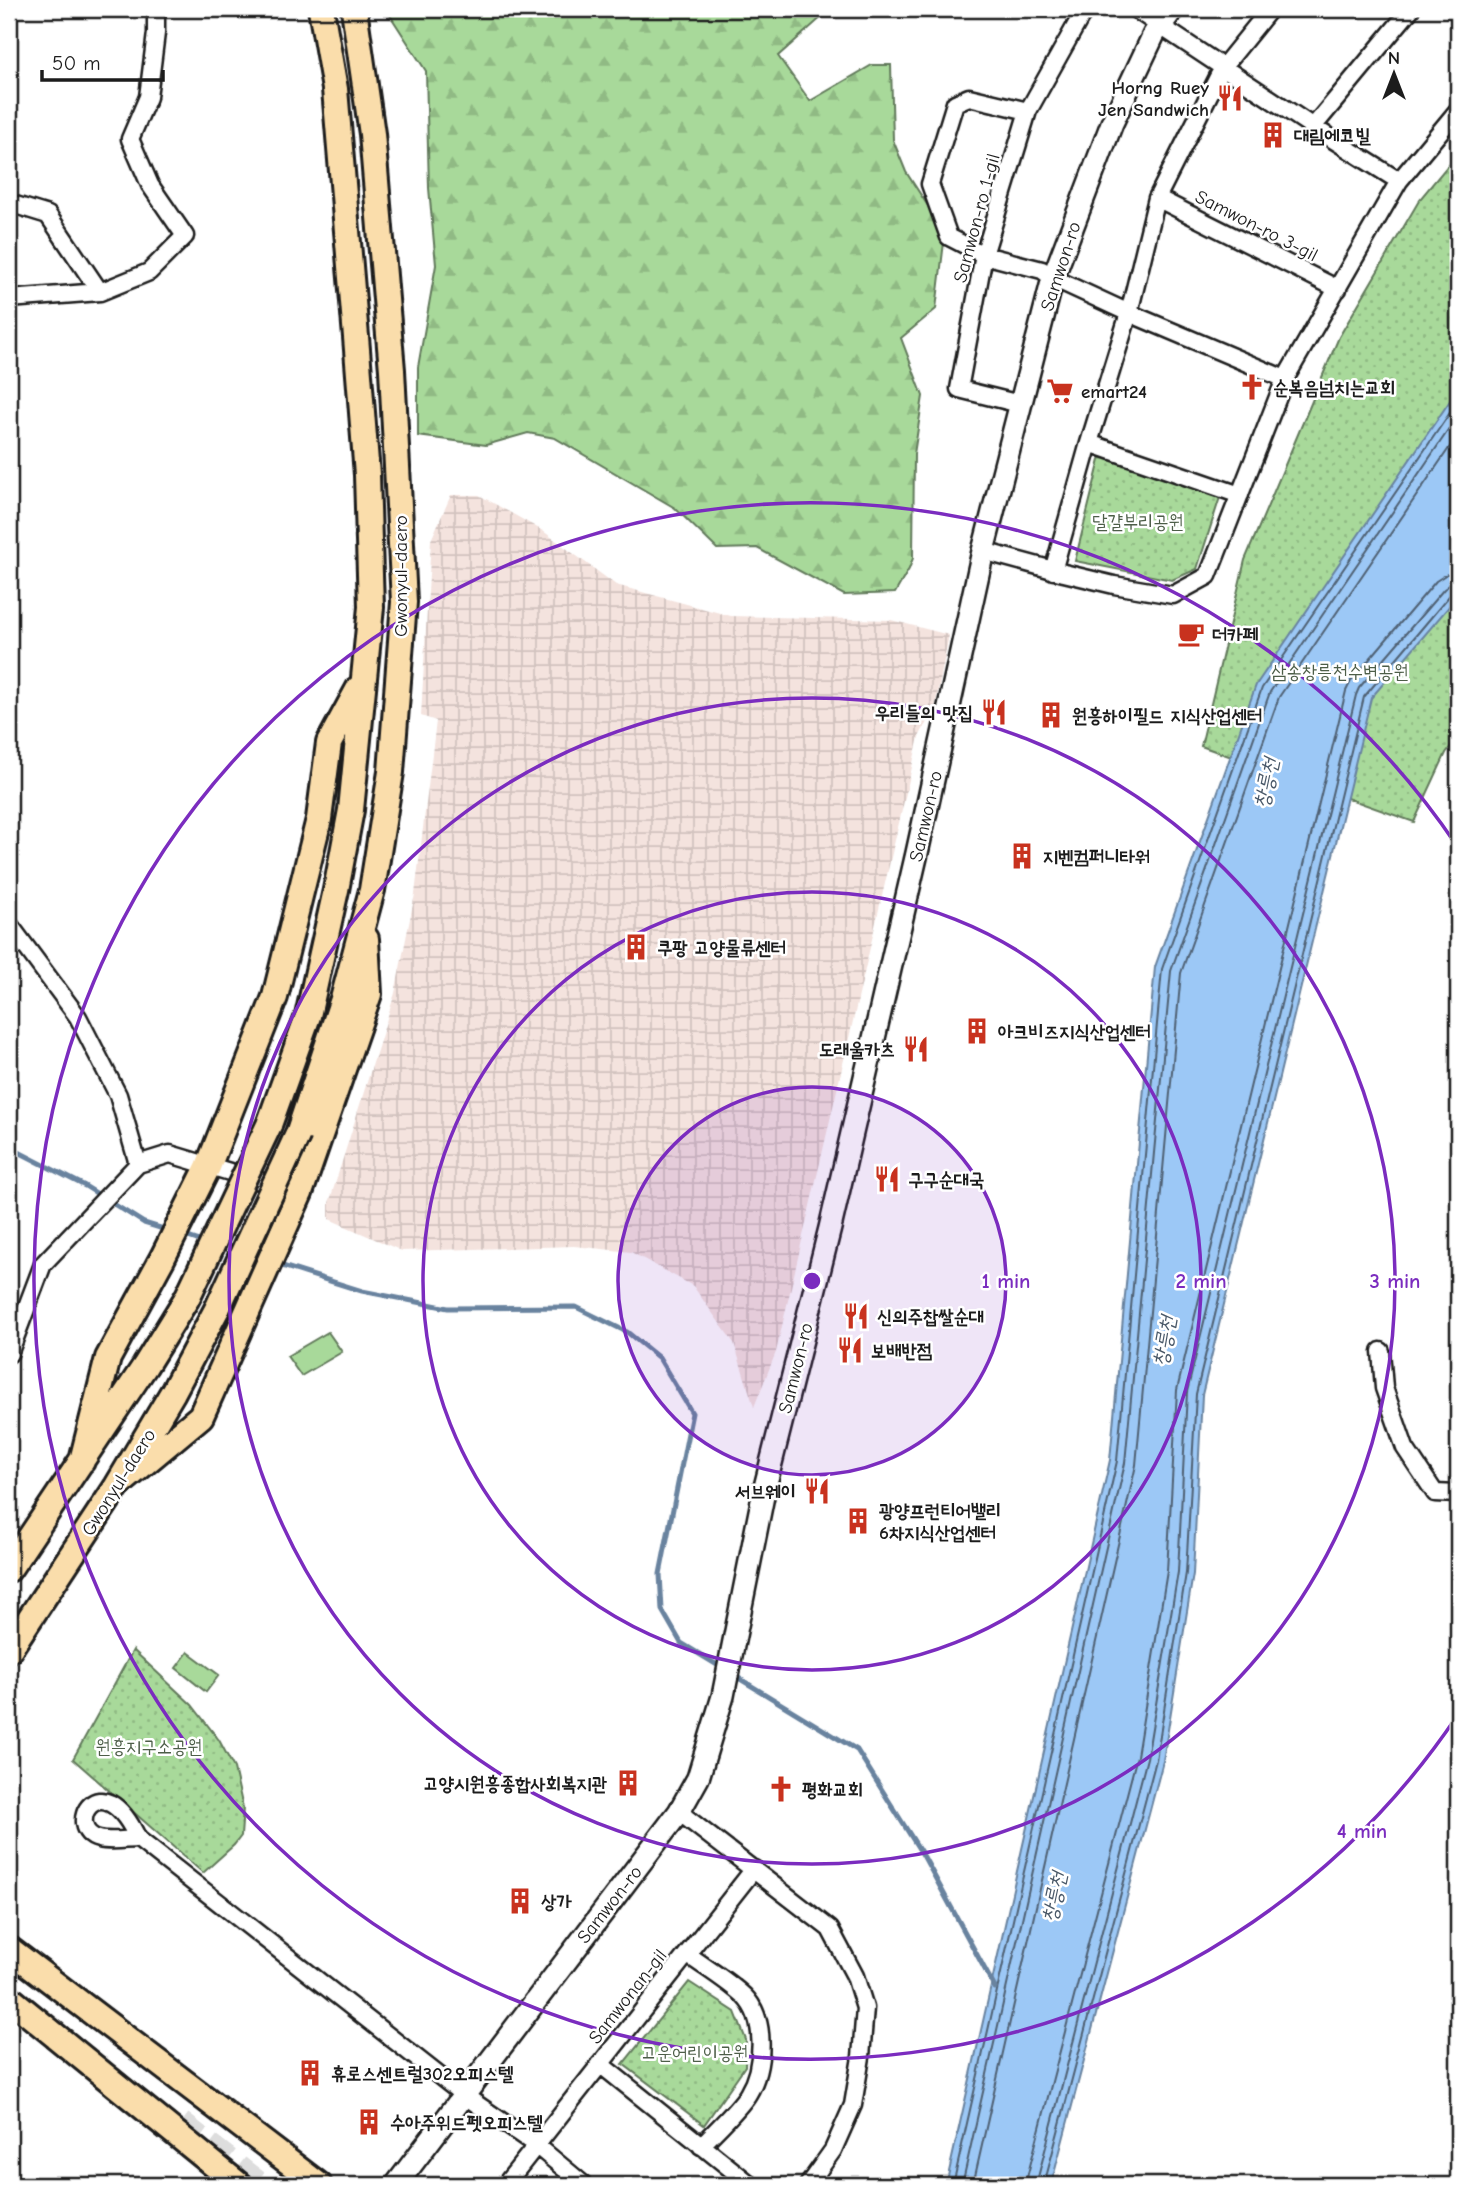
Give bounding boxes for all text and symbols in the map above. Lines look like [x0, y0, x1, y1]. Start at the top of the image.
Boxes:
scale bar [42, 38, 163, 82]
north arrow [1358, 38, 1428, 108]
text: N [1388, 47, 1400, 69]
text: 50 m [52, 51, 101, 75]
place label: Horng Ruey Jen Sandwich [1098, 77, 1209, 121]
restaurant icon: Horng Ruey Jen Sandwich [1215, 83, 1245, 113]
building icon: 대림에코빌 [1258, 120, 1288, 150]
place label: 대림에코빌 [1294, 125, 1371, 147]
street label: Samwon-ro 1-gil [949, 151, 1005, 285]
street label: Samwon-ro 3-gil [1192, 186, 1322, 266]
street label: Samwon-ro [1036, 219, 1086, 314]
church icon: 순복음넘치는교회 [1237, 372, 1267, 402]
supermarket icon: emart24 [1045, 376, 1075, 406]
place label: 순복음넘치는교회 [1273, 377, 1395, 399]
place label: emart24 [1081, 381, 1147, 403]
park label: 달걀부리공원 [1092, 511, 1184, 533]
street label: Gwonyul-daero [390, 515, 412, 637]
cafe icon: 더카페 [1176, 619, 1206, 649]
place label: 더카페 [1212, 624, 1259, 646]
park label: 삼송창릉천수변공원 [1271, 661, 1409, 683]
restaurant icon: 우리들의 맛집 [979, 697, 1009, 727]
building icon: 원흥하이필드 지식산업센터 [1036, 700, 1066, 730]
place label: 우리들의 맛집 [875, 702, 973, 724]
place label: 원흥하이필드 지식산업센터 [1072, 705, 1262, 727]
water label: 창릉천 [1249, 754, 1283, 810]
street label: Samwon-ro [905, 769, 947, 864]
building icon: 지벤컴퍼니타워 [1007, 841, 1037, 871]
place label: 지벤컴퍼니타워 [1043, 846, 1150, 868]
building icon: 쿠팡 고양물류센터 [621, 932, 651, 962]
place label: 쿠팡 고양물류센터 [657, 937, 786, 959]
building icon: 아크비즈지식산업센터 [962, 1016, 992, 1046]
place label: 아크비즈지식산업센터 [998, 1021, 1151, 1043]
restaurant icon: 도래울카츠 [901, 1034, 931, 1064]
place label: 도래울카츠 [819, 1039, 895, 1061]
restaurant icon: 구구순대국 [872, 1164, 902, 1194]
place label: 구구순대국 [908, 1169, 984, 1191]
centre of rings [800, 1269, 824, 1293]
text: 1 min [982, 1269, 1030, 1293]
text: 2 min [1175, 1269, 1227, 1293]
text: 3 min [1369, 1269, 1421, 1293]
restaurant icon: 신의주찹쌀순대 [841, 1301, 871, 1331]
place label: 신의주찹쌀순대 [877, 1306, 984, 1328]
water label: 창릉천 [1148, 1312, 1181, 1368]
street label: Samwon-ro [774, 1321, 818, 1416]
restaurant icon: 보배반점 [835, 1335, 865, 1365]
place label: 보배반점 [871, 1340, 933, 1362]
street label: Gwonyul-daero [77, 1425, 160, 1540]
restaurant icon: 서브웨이 [802, 1476, 832, 1506]
place label: 서브웨이 [735, 1481, 796, 1503]
place label: 광양프런티어밸리 6차지식산업센터 [879, 1500, 1001, 1544]
building icon: 광양프런티어밸리 6차지식산업센터 [843, 1506, 873, 1536]
park label: 원흥지구소공원 [95, 1736, 203, 1758]
building icon: 고양시원흥종합사회복지관 [613, 1768, 643, 1798]
place label: 고양시원흥종합사회복지관 [424, 1773, 608, 1795]
church icon: 평화교회 [766, 1774, 796, 1804]
place label: 평화교회 [802, 1779, 863, 1801]
text: 4 min [1337, 1819, 1387, 1843]
street label: Samwon-ro [573, 1861, 647, 1948]
water label: 창릉천 [1037, 1868, 1071, 1924]
building icon: 상가 [505, 1886, 535, 1916]
place label: 상가 [541, 1891, 572, 1913]
street label: Samwonan-gil [584, 1945, 672, 2048]
park label: 고운어린이공원 [641, 2042, 749, 2064]
building icon: 휴로스센트럴302오피스텔 [295, 2058, 325, 2088]
place label: 휴로스센트럴302오피스텔 [331, 2063, 514, 2085]
building icon: 수아주위드펫오피스텔 [354, 2107, 384, 2137]
place label: 수아주위드펫오피스텔 [390, 2112, 544, 2134]

